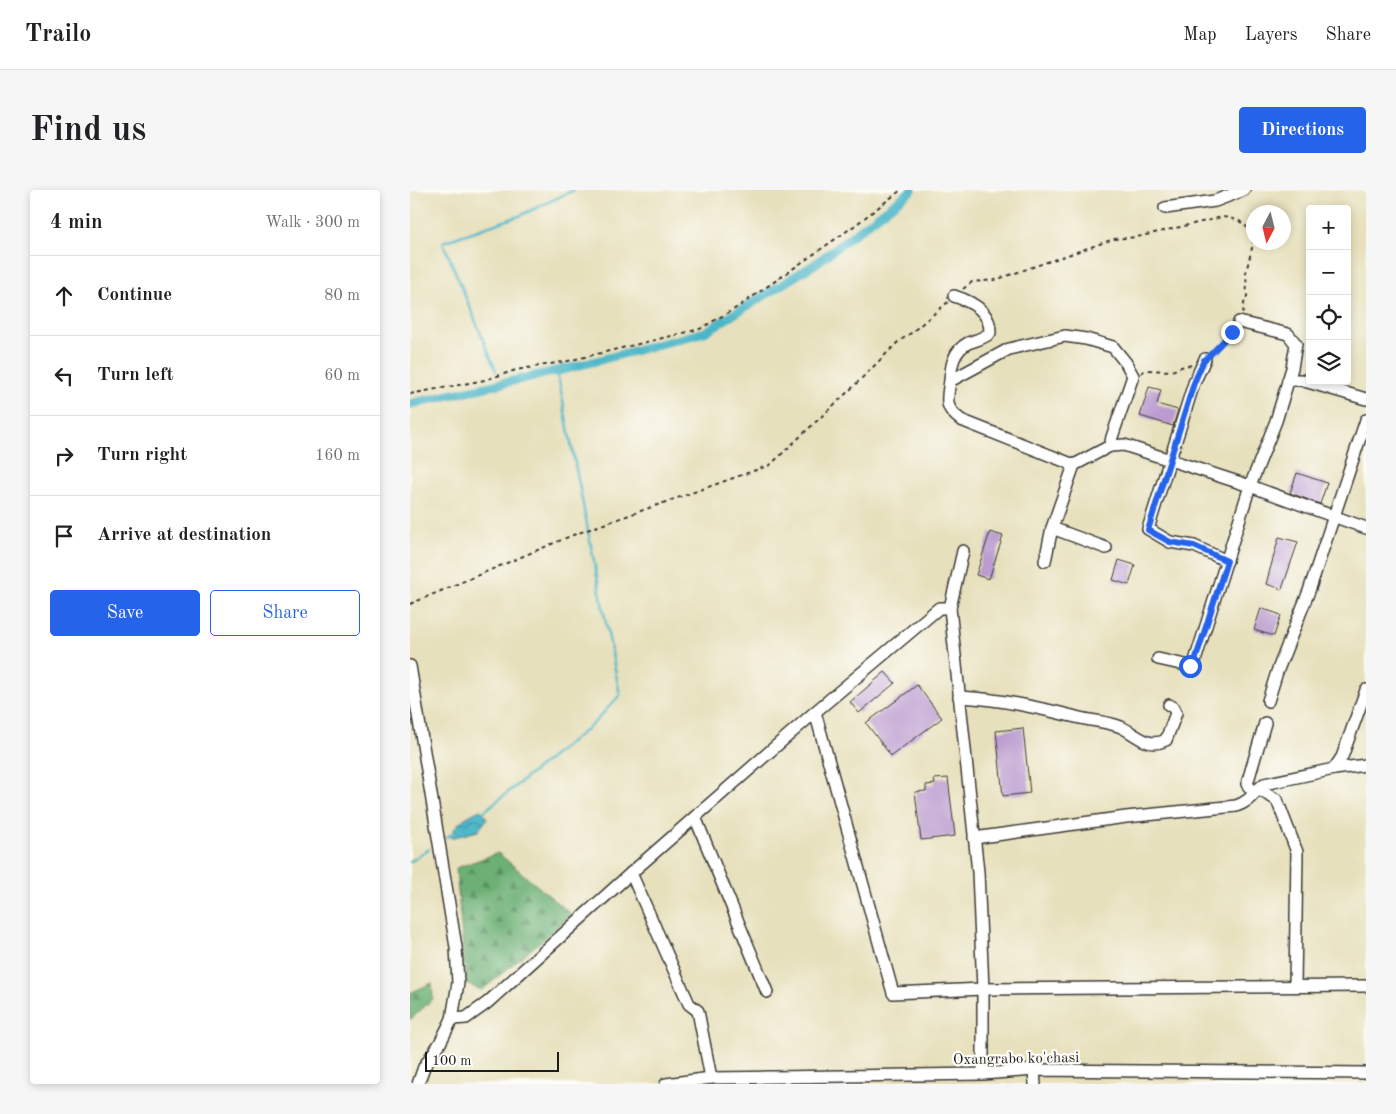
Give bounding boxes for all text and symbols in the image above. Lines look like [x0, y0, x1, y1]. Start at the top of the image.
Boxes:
text: Trailo [25, 23, 91, 47]
text: Map [1183, 26, 1217, 44]
text: Layers [1245, 26, 1297, 44]
text: Share [1325, 26, 1371, 44]
button: Directions [1239, 107, 1366, 153]
text: Find us [30, 113, 146, 148]
north arrow [1246, 205, 1291, 250]
map controls [1306, 205, 1351, 385]
button: + [1306, 205, 1351, 250]
text: 4 min [50, 212, 103, 233]
text: Walk · 300 m [265, 215, 360, 231]
button: − [1306, 250, 1351, 295]
icon: ahead [50, 282, 78, 310]
text: Continue [97, 286, 172, 305]
text: 80 m [324, 288, 360, 304]
button: locate [1306, 295, 1351, 340]
route end [1221, 321, 1244, 344]
button: layers [1306, 340, 1351, 385]
icon: left [50, 362, 78, 390]
text: Turn left [97, 366, 174, 385]
text: 60 m [324, 368, 360, 384]
icon: right [50, 442, 78, 470]
text: Turn right [97, 446, 187, 465]
text: 160 m [315, 448, 360, 464]
icon: arrive [50, 522, 78, 550]
text: Arrive at destination [97, 526, 271, 545]
button: Save [50, 590, 200, 636]
button: Share [210, 590, 360, 636]
route start [1179, 655, 1202, 678]
scale bar [425, 1049, 559, 1072]
street label: Oxangrabo ko'chasi [953, 1051, 1079, 1068]
text: 100 m [432, 1054, 471, 1068]

